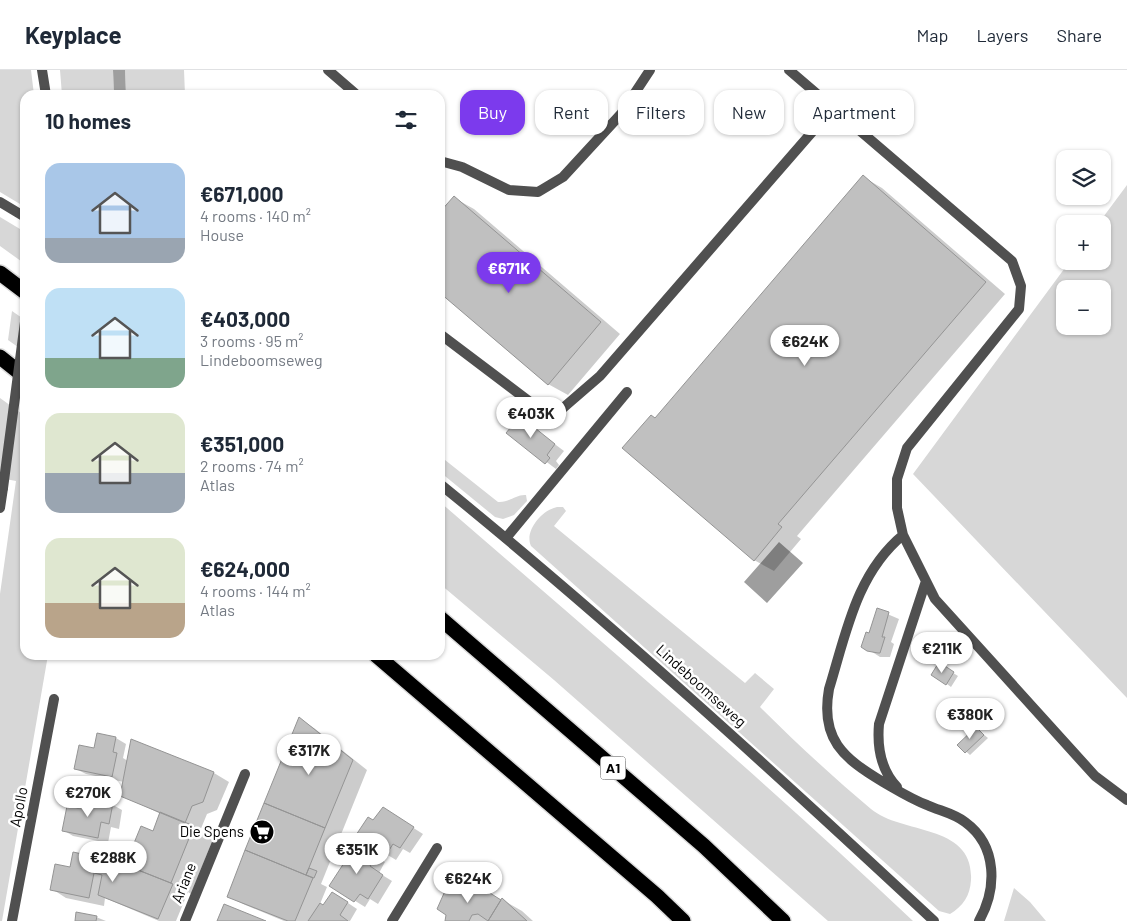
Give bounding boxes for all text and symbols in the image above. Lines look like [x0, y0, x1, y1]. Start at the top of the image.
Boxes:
text: Keyplace [25, 20, 122, 49]
text: Map [916, 24, 948, 46]
text: Layers [976, 24, 1029, 46]
text: Share [1057, 24, 1102, 46]
chip: Buy [460, 90, 525, 135]
chip: Rent [535, 90, 608, 135]
chip: Filters [618, 90, 704, 135]
chip: New [714, 90, 784, 135]
chip: Apartment [794, 90, 914, 135]
icon: filters [392, 106, 420, 134]
text: 10 homes [45, 108, 131, 133]
map controls [1056, 150, 1111, 335]
button: layers [1056, 150, 1111, 205]
text: €671,000 [200, 181, 284, 206]
icon: home [85, 183, 145, 243]
text: 4 rooms · 140 m² [200, 206, 311, 225]
button: + [1056, 215, 1111, 270]
text: House [200, 225, 244, 244]
pin: €671K [474, 252, 544, 294]
text: €671K [488, 258, 530, 277]
button: − [1056, 280, 1111, 335]
text: €403,000 [200, 306, 290, 331]
icon: home [85, 308, 145, 368]
pin: €624K [770, 324, 840, 367]
text: 3 rooms · 95 m² [200, 331, 304, 350]
text: €624K [781, 331, 829, 350]
text: Lindeboomseweg [200, 350, 323, 369]
pin: €403K [496, 396, 566, 439]
text: €403K [507, 403, 555, 422]
text: €351,000 [200, 431, 284, 456]
icon: home [85, 433, 145, 493]
text: 2 rooms · 74 m² [200, 456, 304, 475]
text: Atlas [200, 475, 235, 494]
text: €624,000 [200, 556, 290, 581]
icon: home [85, 558, 145, 618]
text: 4 rooms · 144 m² [200, 581, 311, 600]
text: Atlas [200, 600, 235, 619]
pin: €211K [907, 632, 977, 674]
text: €211K [922, 638, 962, 657]
street label: Lindeboomseweg [653, 640, 750, 730]
pin: €380K [935, 698, 1005, 740]
text: €380K [947, 704, 993, 723]
pin: €317K [274, 734, 344, 776]
text: €317K [288, 740, 330, 759]
road number: A1 [600, 756, 626, 780]
pin: €270K [53, 776, 123, 818]
text: €270K [65, 782, 111, 801]
street label: Apollo [5, 785, 31, 828]
supermarket icon: Die Spens [249, 819, 275, 845]
place label: Die Spens [180, 822, 244, 840]
pin: €351K [322, 832, 392, 875]
text: €351K [336, 839, 378, 858]
pin: €288K [78, 840, 148, 883]
text: €288K [90, 847, 136, 866]
street label: Ariane [167, 860, 199, 905]
pin: €624K [433, 862, 503, 904]
text: €624K [444, 868, 492, 887]

